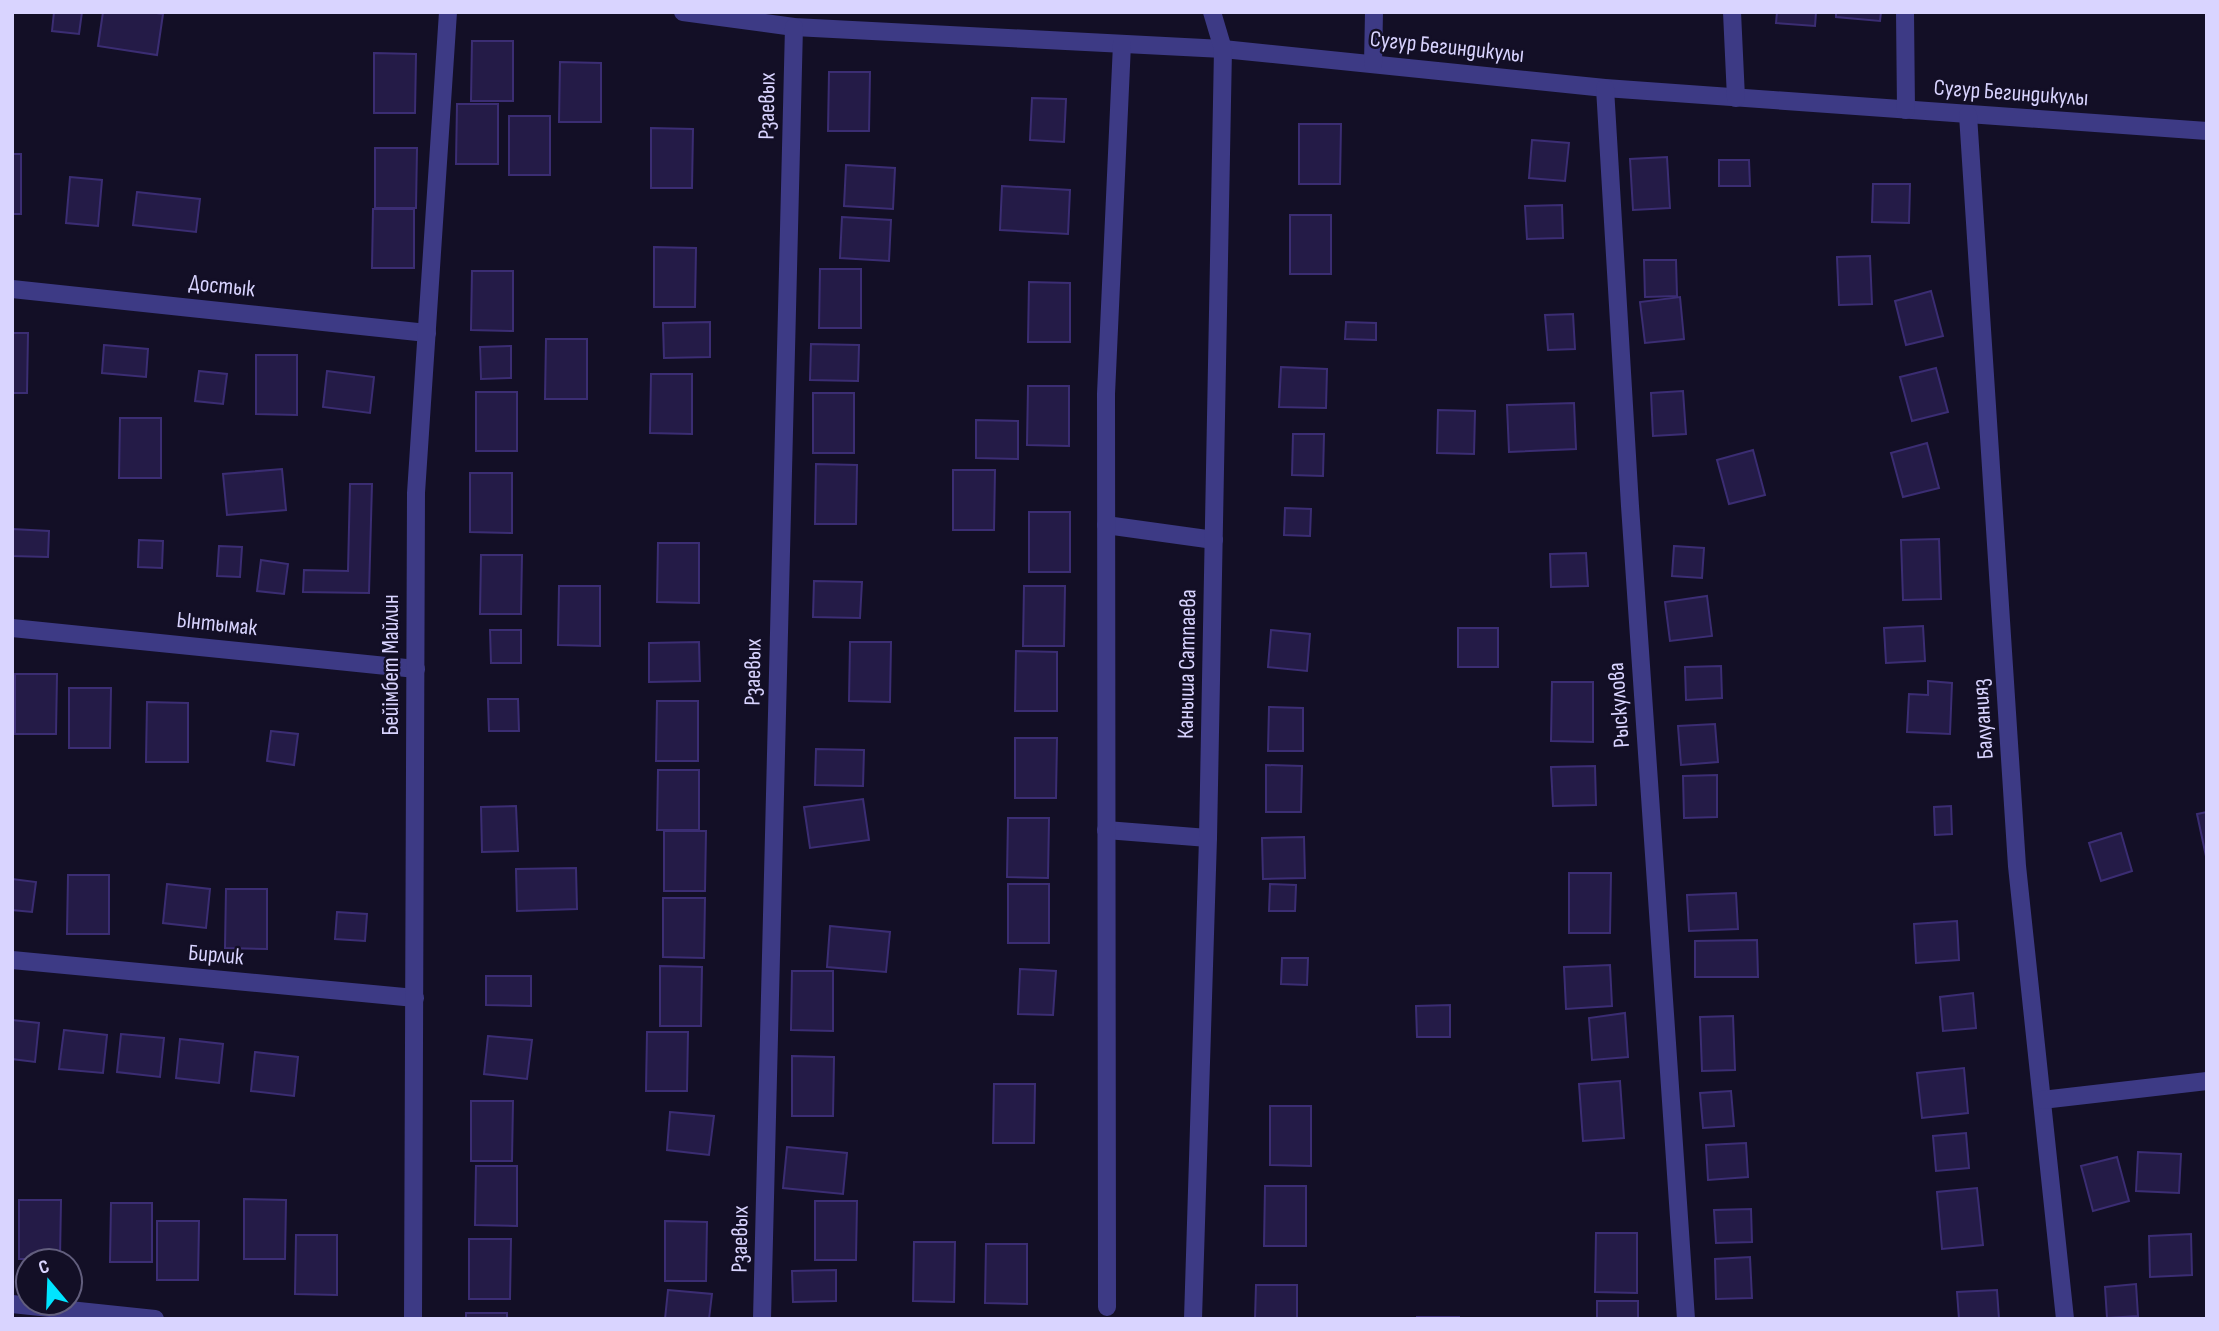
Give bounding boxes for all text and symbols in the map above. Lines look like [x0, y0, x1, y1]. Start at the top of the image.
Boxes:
street label: Сугур Бегиндикулы [1368, 25, 1526, 69]
street label: Рзаевых [752, 72, 782, 140]
street label: Сугур Бегиндикулы [1933, 74, 2089, 112]
street label: Достык [188, 269, 257, 303]
street label: Каныша Сатпаева [1172, 589, 1202, 739]
street label: Бейімбет Майлин [377, 594, 405, 736]
street label: Ынтымак [175, 606, 259, 642]
street label: Рзаевых [738, 638, 768, 706]
street label: Рыскулова [1602, 661, 1636, 749]
street label: Балуанияз [1966, 678, 2000, 760]
street label: Бирлик [187, 939, 245, 971]
street label: Рзаевых [725, 1205, 755, 1273]
north arrow [14, 1247, 84, 1317]
text: С [36, 1255, 53, 1280]

